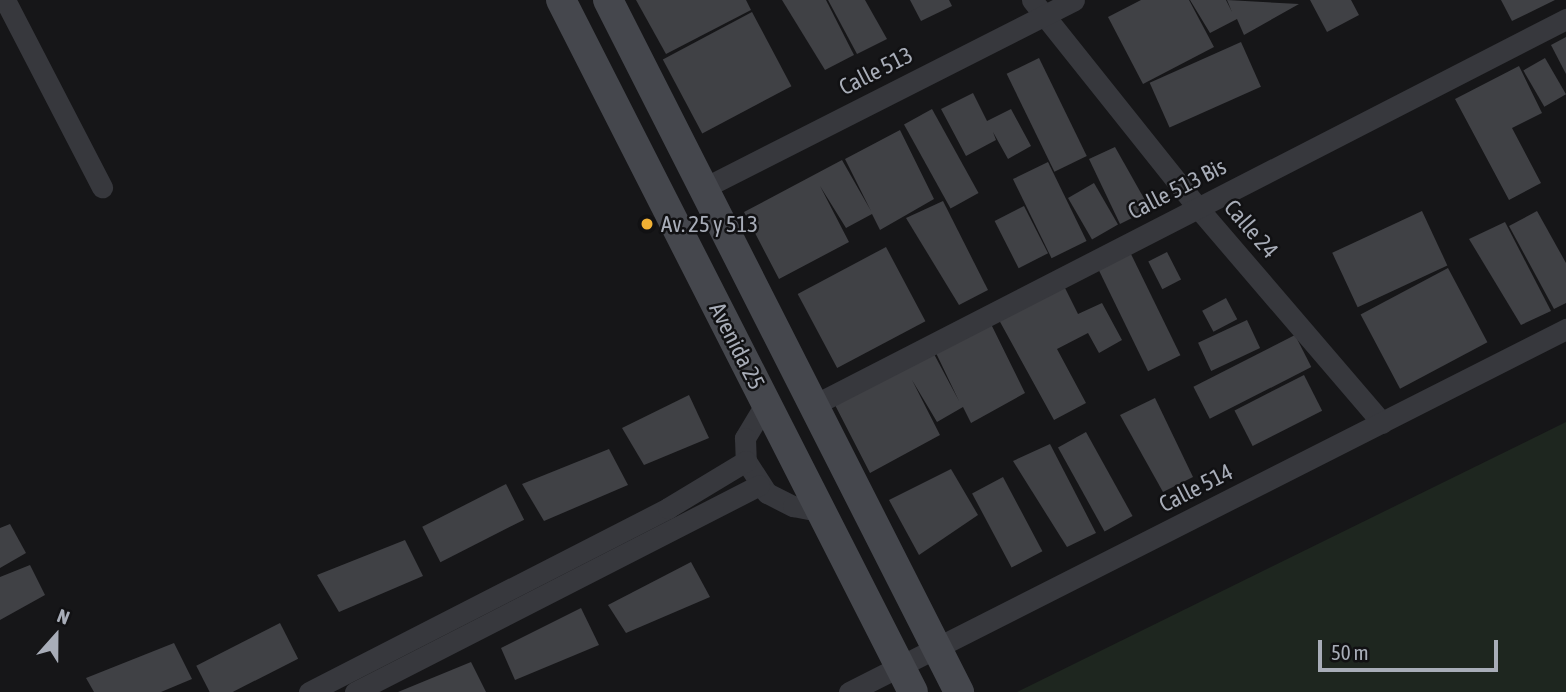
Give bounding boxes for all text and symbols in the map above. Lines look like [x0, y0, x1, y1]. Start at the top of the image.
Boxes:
street label: Calle 513 [835, 41, 917, 101]
street label: Calle 513 Bis [1123, 153, 1231, 225]
street label: Calle 24 [1218, 194, 1284, 264]
place label: Av. 25 y 513 [661, 210, 758, 238]
marker: Av. 25 y 513 [639, 216, 655, 232]
street label: Avenida 25 [703, 298, 771, 394]
street label: Calle 514 [1155, 458, 1237, 518]
north arrow [21, 601, 91, 671]
text: N [54, 604, 73, 629]
scale bar [1321, 626, 1501, 670]
text: 50 m [1331, 640, 1369, 664]

